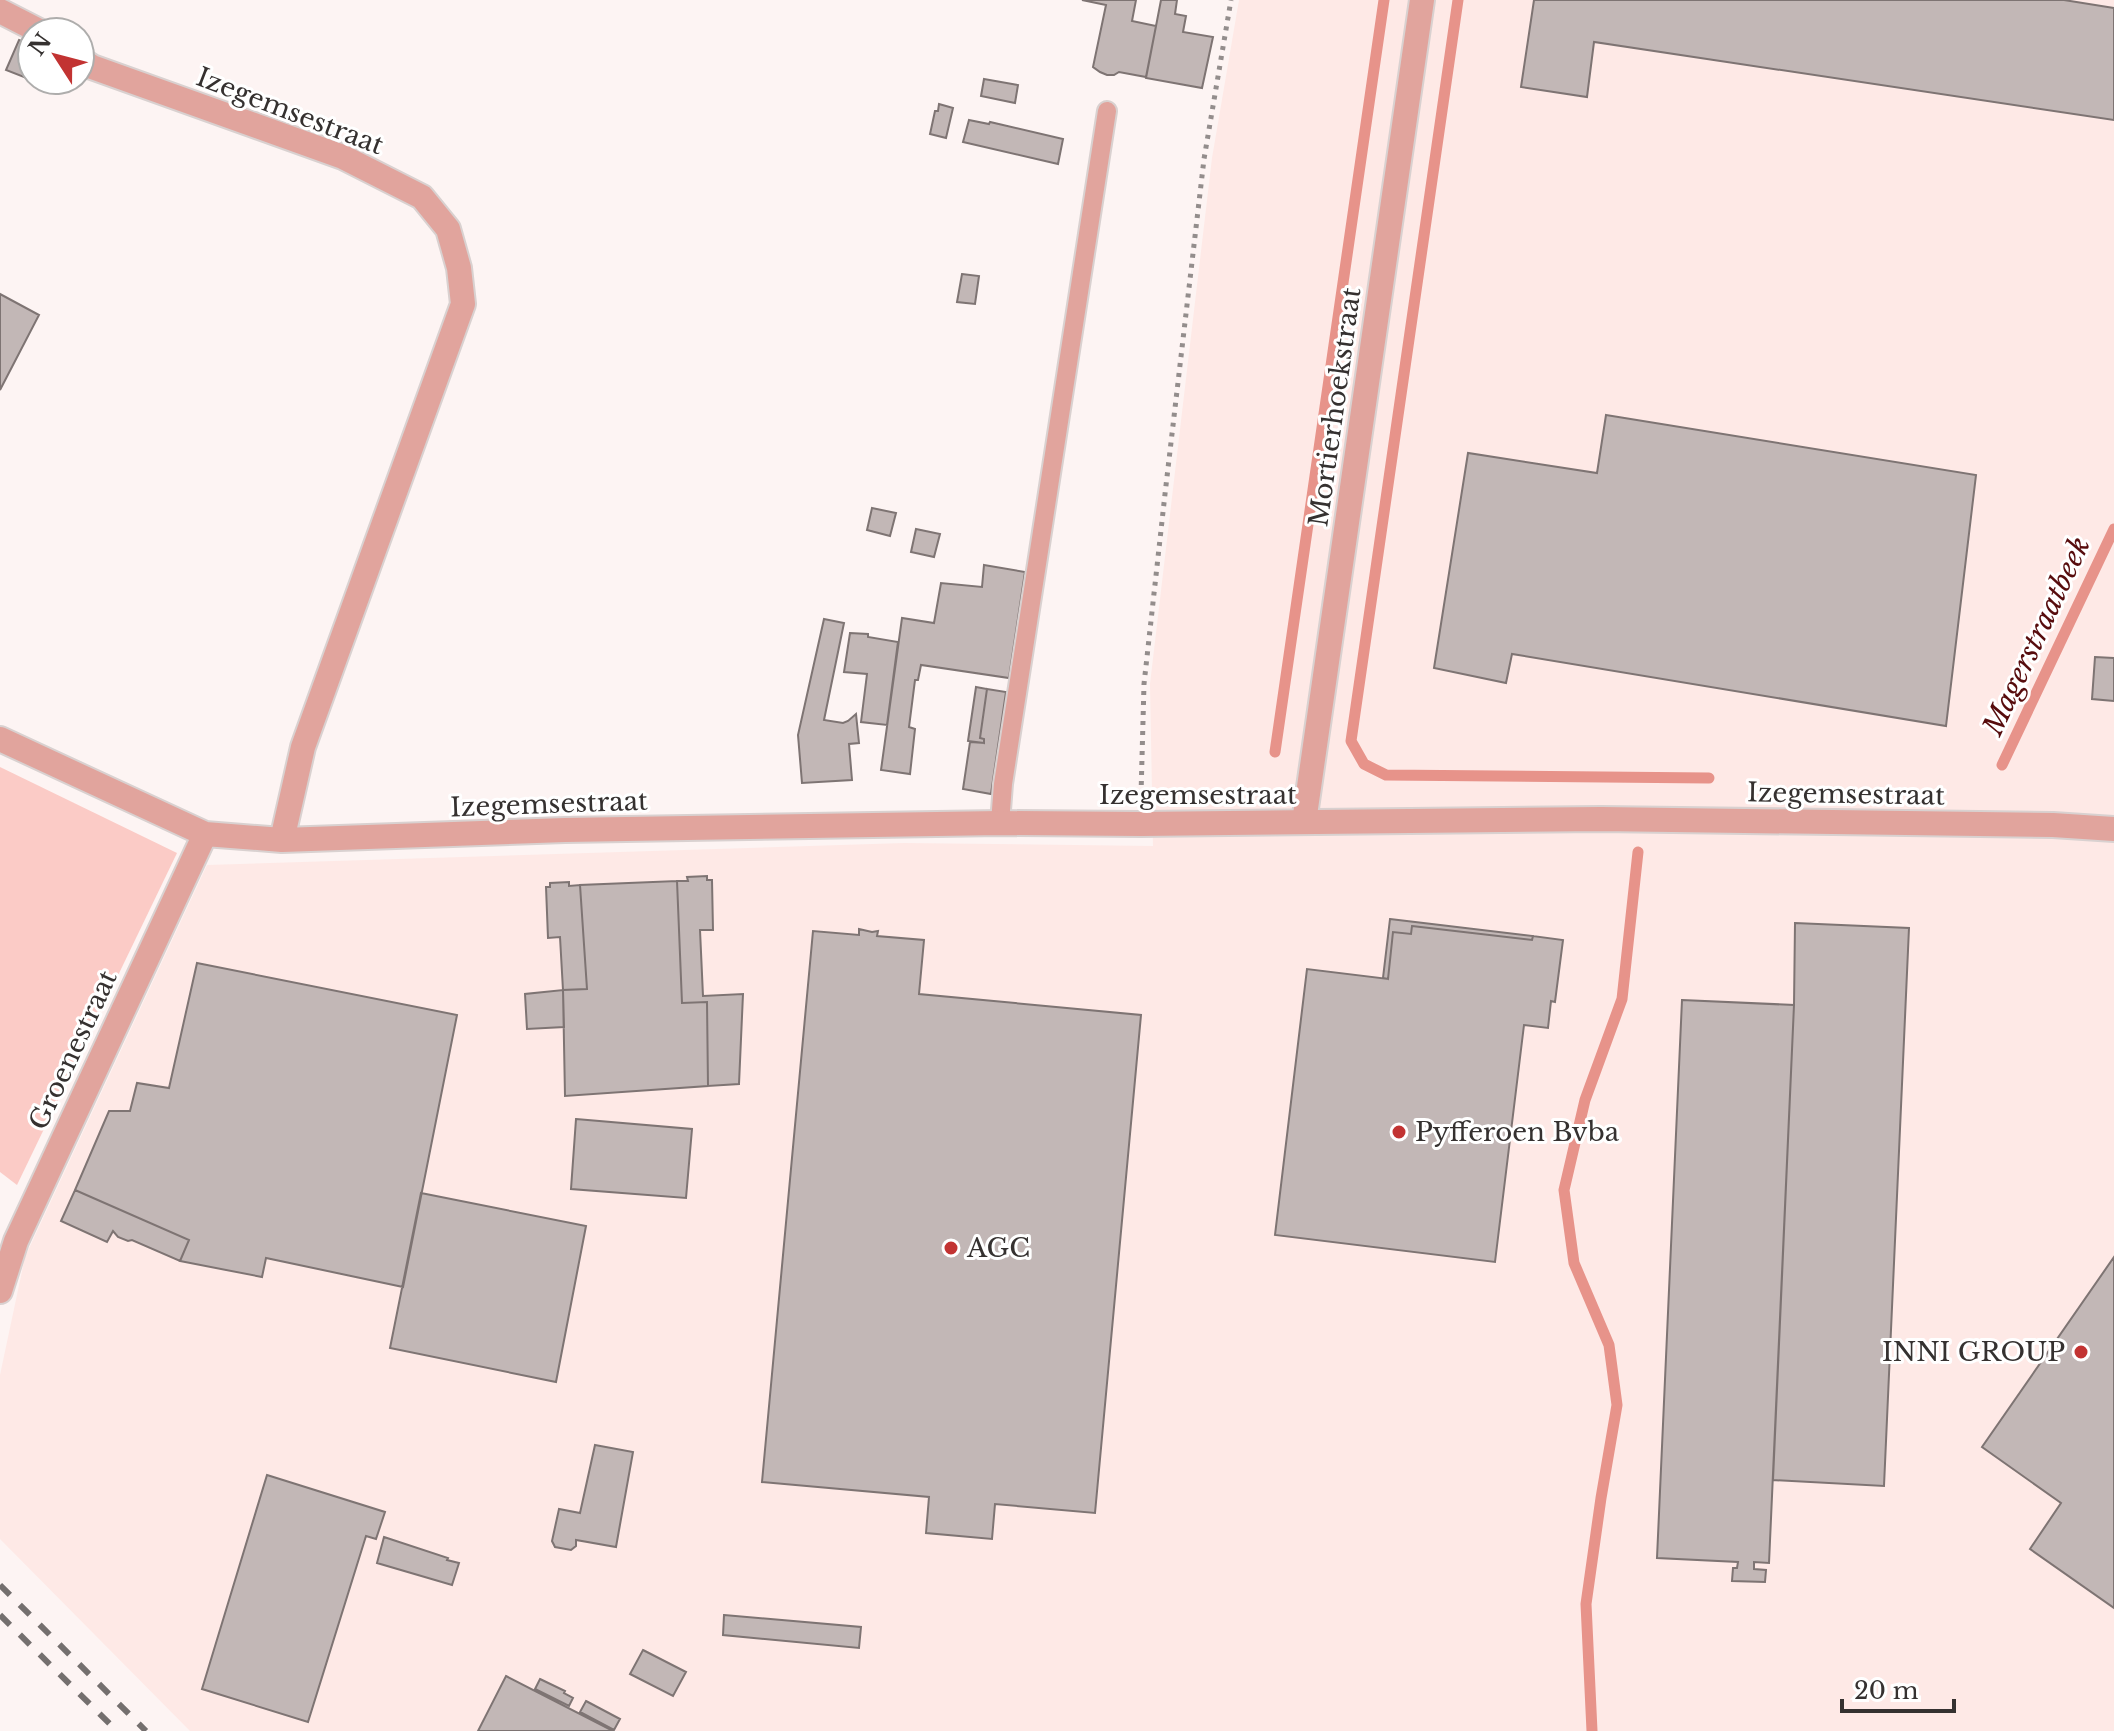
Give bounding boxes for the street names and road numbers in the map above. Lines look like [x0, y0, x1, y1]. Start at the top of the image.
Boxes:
street label: Izegemsestraat [192, 61, 388, 161]
street label: Mortierhoekstraat [1302, 285, 1368, 529]
street label: Izegemsestraat [1747, 776, 1945, 812]
street label: Izegemsestraat [1099, 779, 1297, 811]
street label: Izegemsestraat [450, 785, 649, 823]
street label: Groenestraat [22, 965, 124, 1135]

